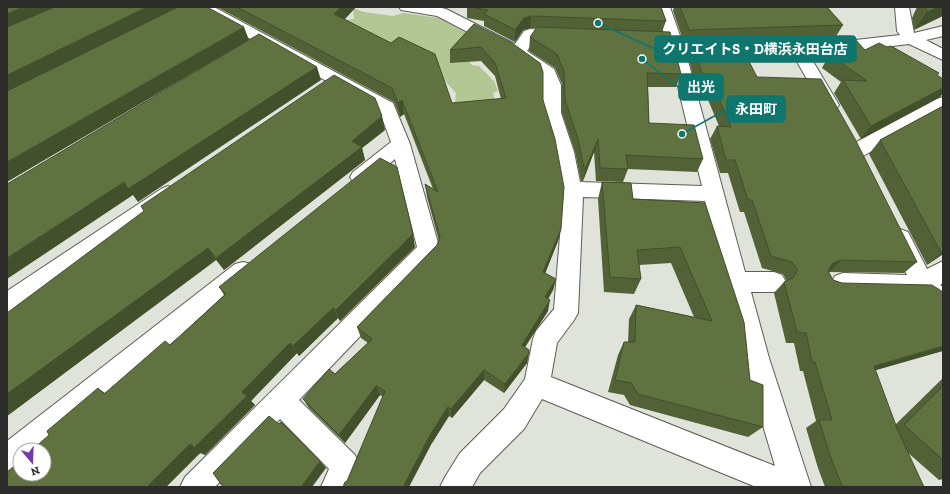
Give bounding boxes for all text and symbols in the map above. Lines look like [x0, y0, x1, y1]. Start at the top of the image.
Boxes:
callout: クリエイトS・D横浜永田台店 [655, 36, 856, 62]
text: クリエイトS・D横浜永田台店 [662, 41, 848, 58]
callout: 出光 [679, 74, 723, 100]
text: 出光 [687, 79, 715, 96]
callout: 永田町 [727, 96, 785, 122]
text: 永田町 [735, 101, 777, 118]
north arrow [12, 442, 52, 482]
text: N [28, 463, 41, 479]

